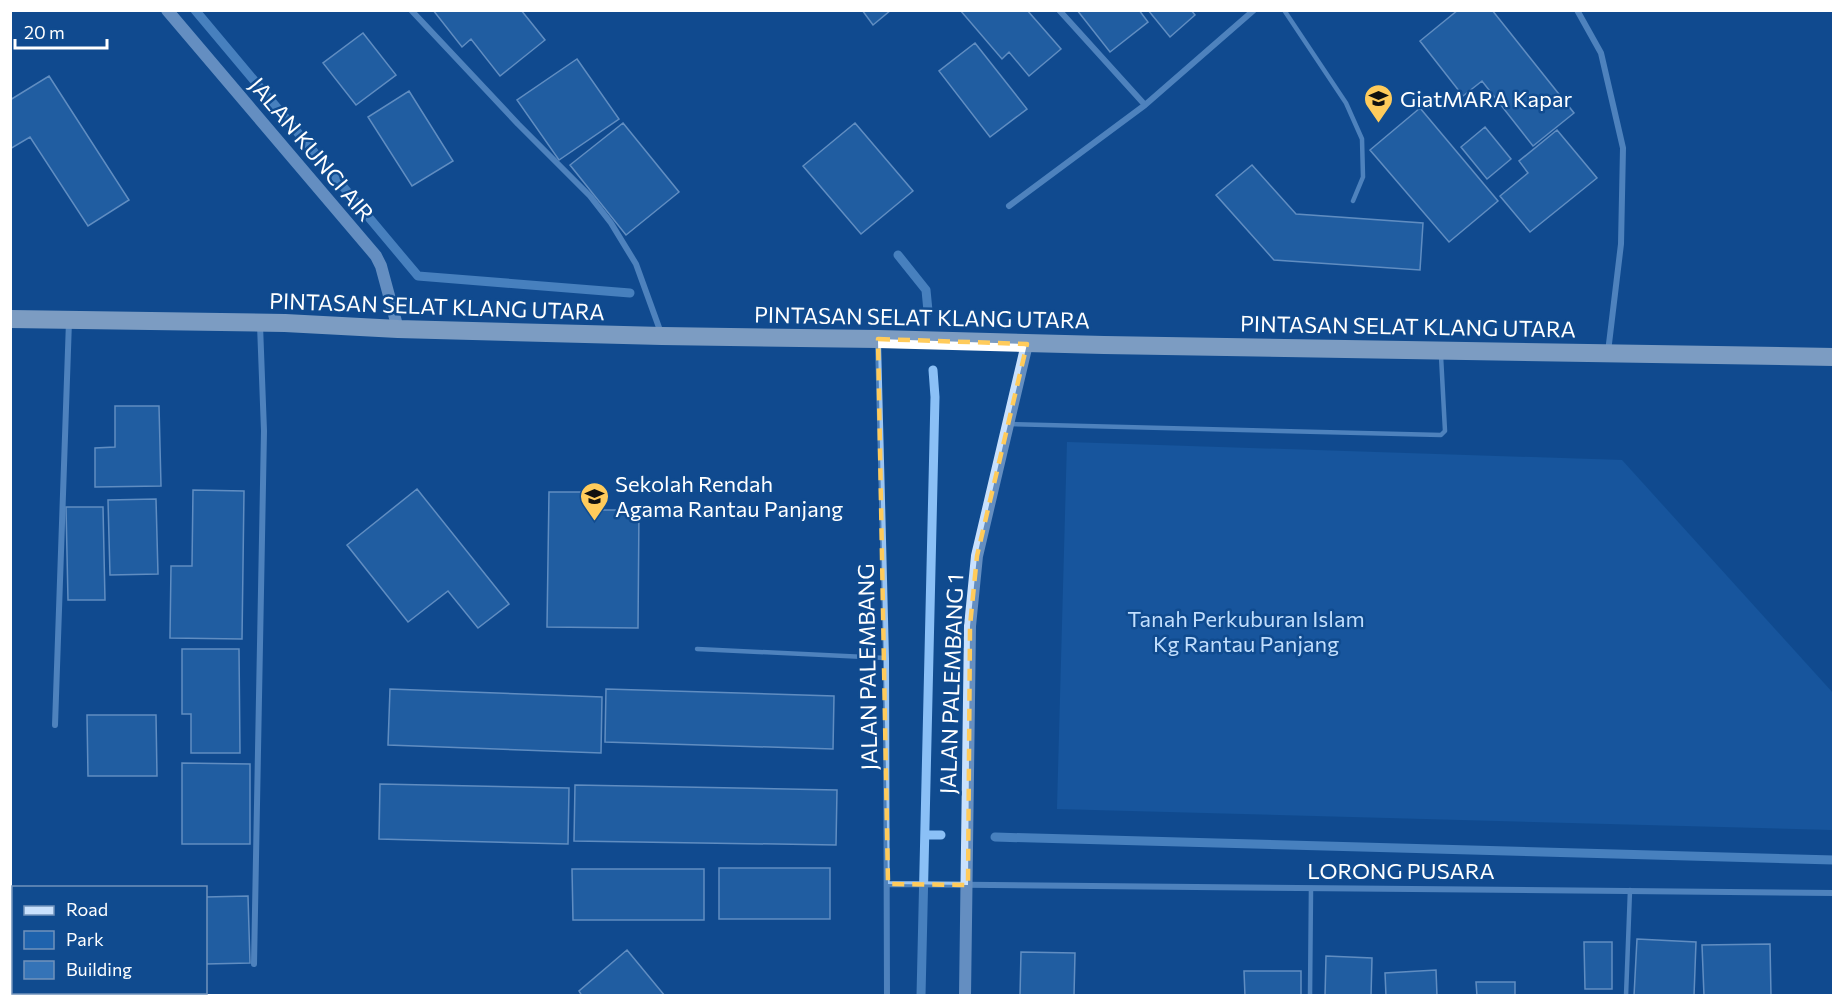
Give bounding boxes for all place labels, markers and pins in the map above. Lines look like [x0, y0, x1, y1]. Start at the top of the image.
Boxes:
school or university icon: GiatMARA Kapar [1363, 82, 1395, 124]
place label: GiatMARA Kapar [1400, 85, 1572, 112]
place label: Sekolah Rendah Agama Rantau Panjang [615, 470, 843, 522]
school or university icon: Sekolah Rendah Agama Rantau Panjang [578, 480, 610, 522]

